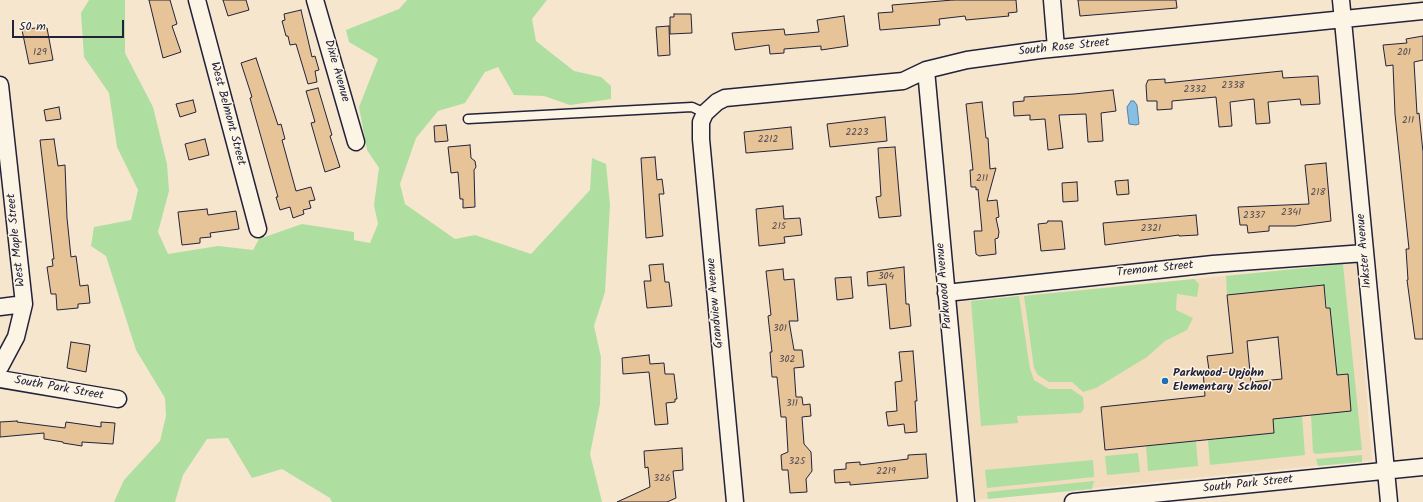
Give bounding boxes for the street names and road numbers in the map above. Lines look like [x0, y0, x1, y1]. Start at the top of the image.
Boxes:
street label: South Rose Street [1018, 36, 1110, 60]
street label: Dixie Avenue [320, 38, 352, 104]
street label: West Belmont Street [206, 61, 248, 167]
street label: West Maple Street [5, 193, 29, 287]
street label: Inkster Avenue [1355, 213, 1375, 289]
street label: Parkwood Avenue [934, 242, 956, 330]
street label: Grandview Avenue [705, 257, 727, 349]
street label: Tremont Street [1116, 259, 1194, 281]
street label: South Park Street [13, 374, 105, 404]
street label: South Park Street [1202, 473, 1294, 497]

